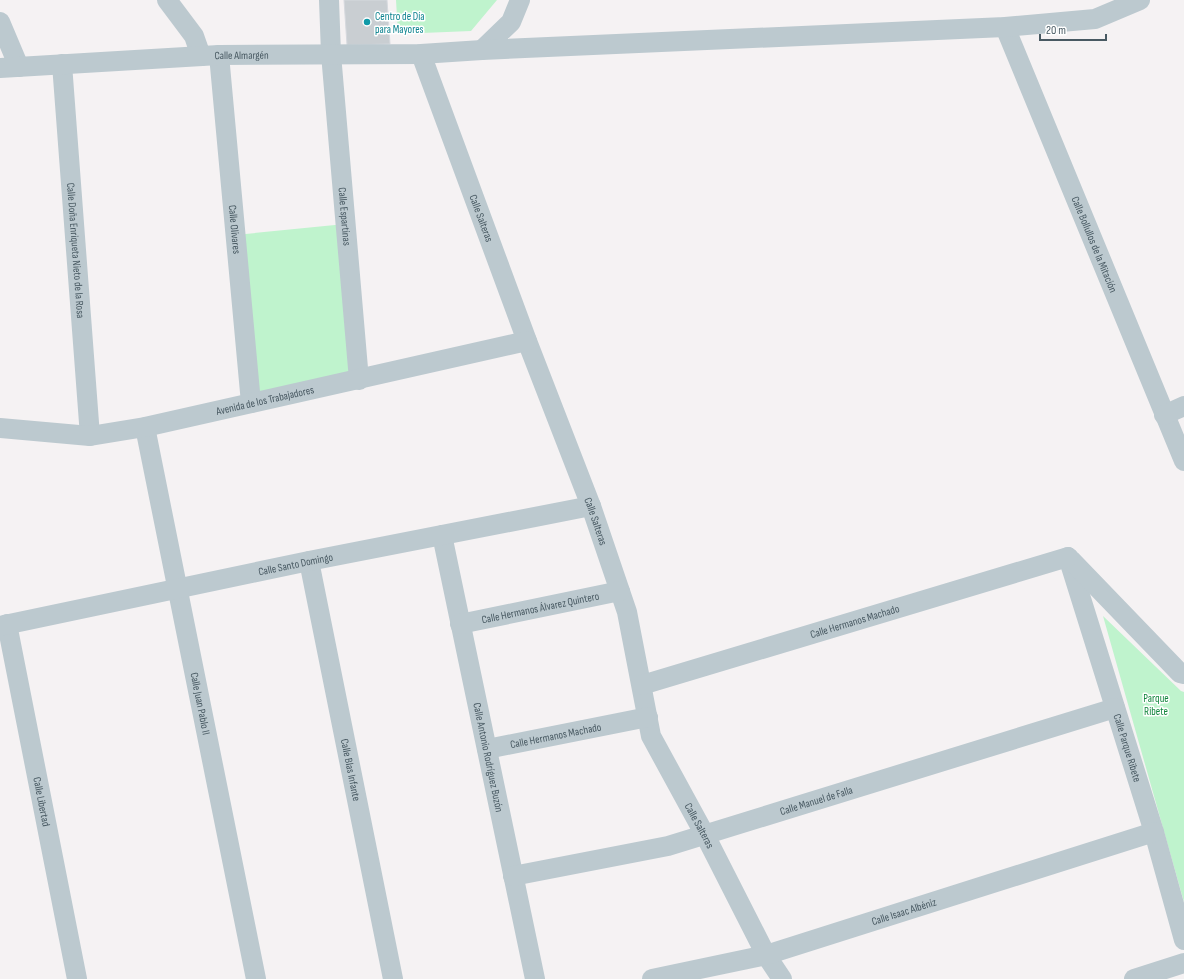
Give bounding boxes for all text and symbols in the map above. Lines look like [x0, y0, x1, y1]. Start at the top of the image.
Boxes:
place label: Centro de Día para Mayores [375, 10, 425, 36]
scale bar [1040, 16, 1106, 42]
marker: Centro de Día para Mayores [362, 17, 372, 27]
text: 20 m [1046, 23, 1066, 38]
street label: Calle Almargén [214, 48, 269, 62]
street label: Calle Doña Enriqueta Nieto de la Rosa [64, 182, 88, 319]
street label: Calle Espartinas [336, 187, 354, 246]
street label: Calle Salteras [467, 193, 496, 244]
street label: Calle Bollullos de la Mitación [1069, 194, 1120, 295]
street label: Calle Olivares [226, 204, 244, 254]
street label: Avenida de los Trabajadores [214, 383, 315, 418]
street label: Calle Salteras [582, 496, 610, 547]
street label: Calle Santo Domingo [257, 550, 334, 578]
street label: Calle Hermanos Álvarez Quintero [480, 589, 601, 626]
street label: Calle Hermanos Machado [808, 601, 901, 641]
street label: Calle Juan Pablo II [188, 671, 213, 736]
park label: Parque Ribete [1143, 692, 1169, 718]
street label: Calle Antonio Rodríguez Buzón [471, 701, 506, 813]
street label: Calle Parque Ribete [1111, 712, 1144, 784]
street label: Calle Hermanos Machado [509, 720, 603, 751]
street label: Calle Blas Infante [338, 737, 364, 802]
street label: Calle Libertad [31, 776, 53, 828]
street label: Calle Manuel de Falla [778, 783, 854, 818]
street label: Calle Salteras [682, 801, 717, 850]
street label: Calle Isaac Albéniz [870, 895, 938, 928]

